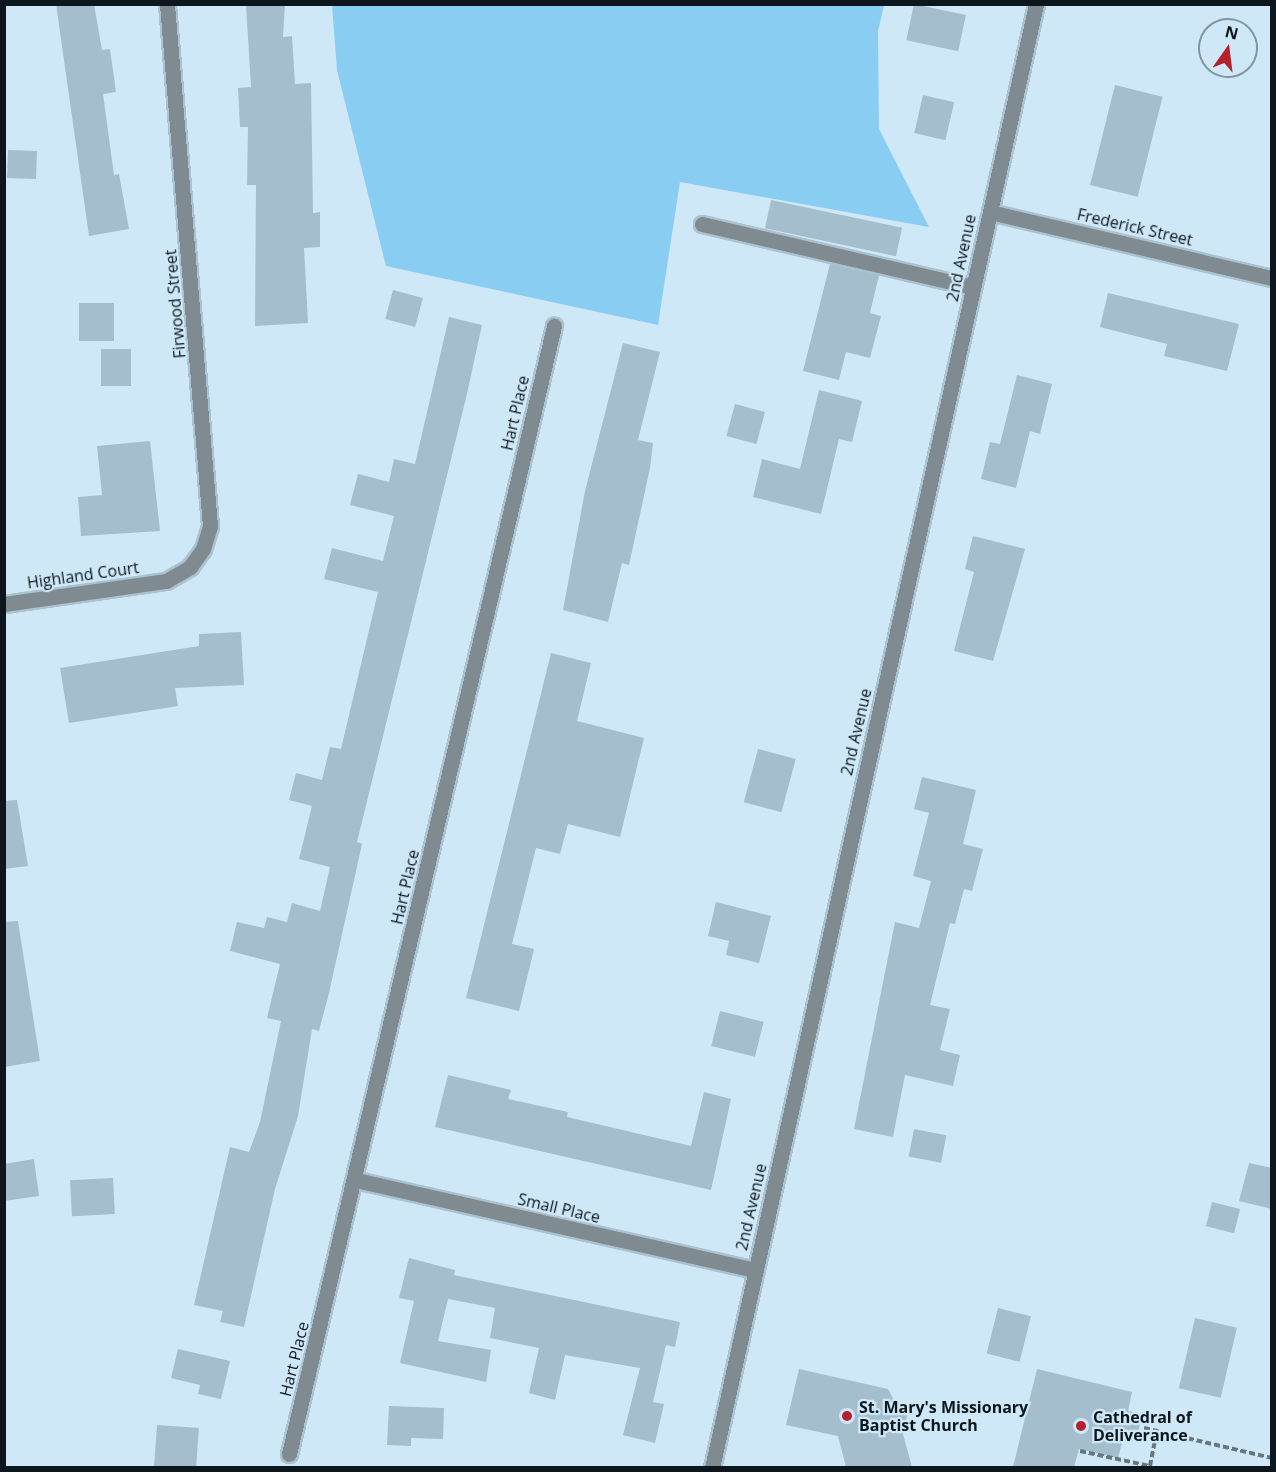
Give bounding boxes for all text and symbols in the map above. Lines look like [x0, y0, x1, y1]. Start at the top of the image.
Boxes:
north arrow [1198, 18, 1258, 78]
text: N [1223, 20, 1241, 45]
street label: Frederick Street [1075, 204, 1195, 250]
street label: 2nd Avenue [942, 213, 980, 303]
street label: Firwood Street [161, 249, 189, 359]
street label: Hart Place [497, 374, 533, 452]
street label: Highland Court [26, 558, 140, 592]
street label: 2nd Avenue [837, 687, 875, 777]
street label: Hart Place [387, 848, 423, 926]
street label: 2nd Avenue [732, 1162, 770, 1252]
street label: Small Place [516, 1189, 602, 1227]
street label: Hart Place [275, 1320, 313, 1398]
place label: St. Mary's Missionary Baptist Church [859, 1397, 1028, 1435]
place label: Cathedral of Deliverance [1093, 1407, 1192, 1445]
marker: St. Mary's Missionary Baptist Church [840, 1409, 854, 1423]
marker: Cathedral of Deliverance [1074, 1419, 1088, 1433]

